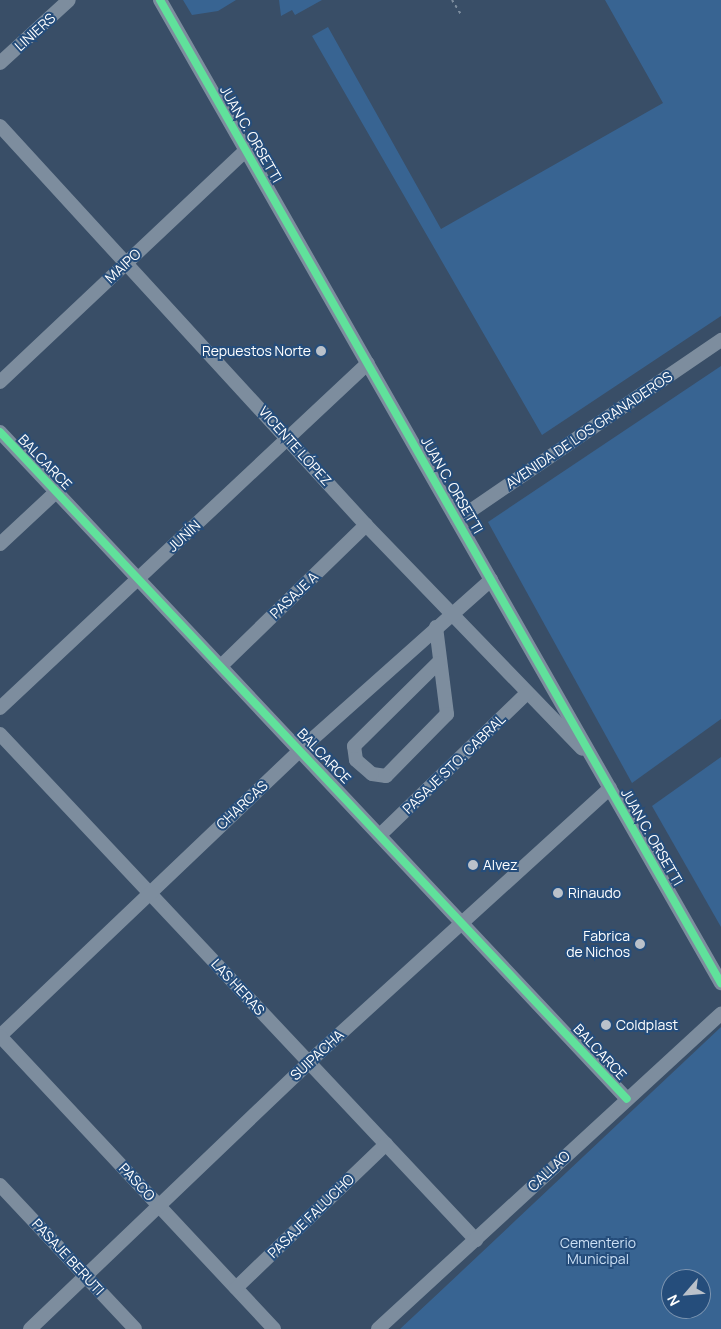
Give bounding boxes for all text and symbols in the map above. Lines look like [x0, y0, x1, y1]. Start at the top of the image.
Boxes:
street label: LINIERS [11, 9, 59, 55]
street label: JUAN C. ORSETTI [216, 83, 286, 185]
street label: MAIPO [102, 245, 144, 287]
place label: Repuestos Norte [202, 343, 311, 359]
marker: Repuestos Norte [315, 345, 327, 357]
street label: AVENIDA DE LOS GRANADEROS [502, 368, 676, 492]
street label: VICENTE LÓPEZ [255, 403, 335, 489]
street label: BALCARCE [15, 431, 75, 493]
street label: JUAN C. ORSETTI [417, 434, 487, 536]
street label: JUNÍN [164, 517, 204, 555]
street label: PASAJE A [267, 568, 321, 622]
street label: PASAJE STO. CABRAL [399, 711, 509, 817]
street label: BALCARCE [294, 725, 354, 787]
street label: CHARCAS [213, 777, 271, 833]
street label: JUAN C. ORSETTI [617, 786, 687, 888]
place label: Alvez [483, 857, 518, 873]
marker: Alvez [467, 859, 479, 871]
place label: Rinaudo [568, 885, 621, 901]
marker: Rinaudo [552, 887, 564, 899]
place label: Fabrica de Nichos [566, 928, 630, 960]
marker: Fabrica de Nichos [634, 938, 646, 950]
street label: LAS HERAS [208, 955, 268, 1019]
place label: Coldplast [616, 1017, 678, 1033]
marker: Coldplast [600, 1019, 612, 1031]
street label: BALCARCE [570, 1021, 630, 1083]
street label: SUIPACHA [287, 1026, 347, 1084]
street label: CALLAO [524, 1147, 574, 1195]
street label: PASCO [115, 1160, 159, 1204]
street label: PASAJE FALUCHO [264, 1171, 358, 1261]
street label: PASAJE BERUTI [28, 1215, 108, 1299]
park label: Cementerio Municipal [560, 1235, 636, 1268]
north arrow [661, 1269, 711, 1319]
text: N [662, 1292, 684, 1309]

